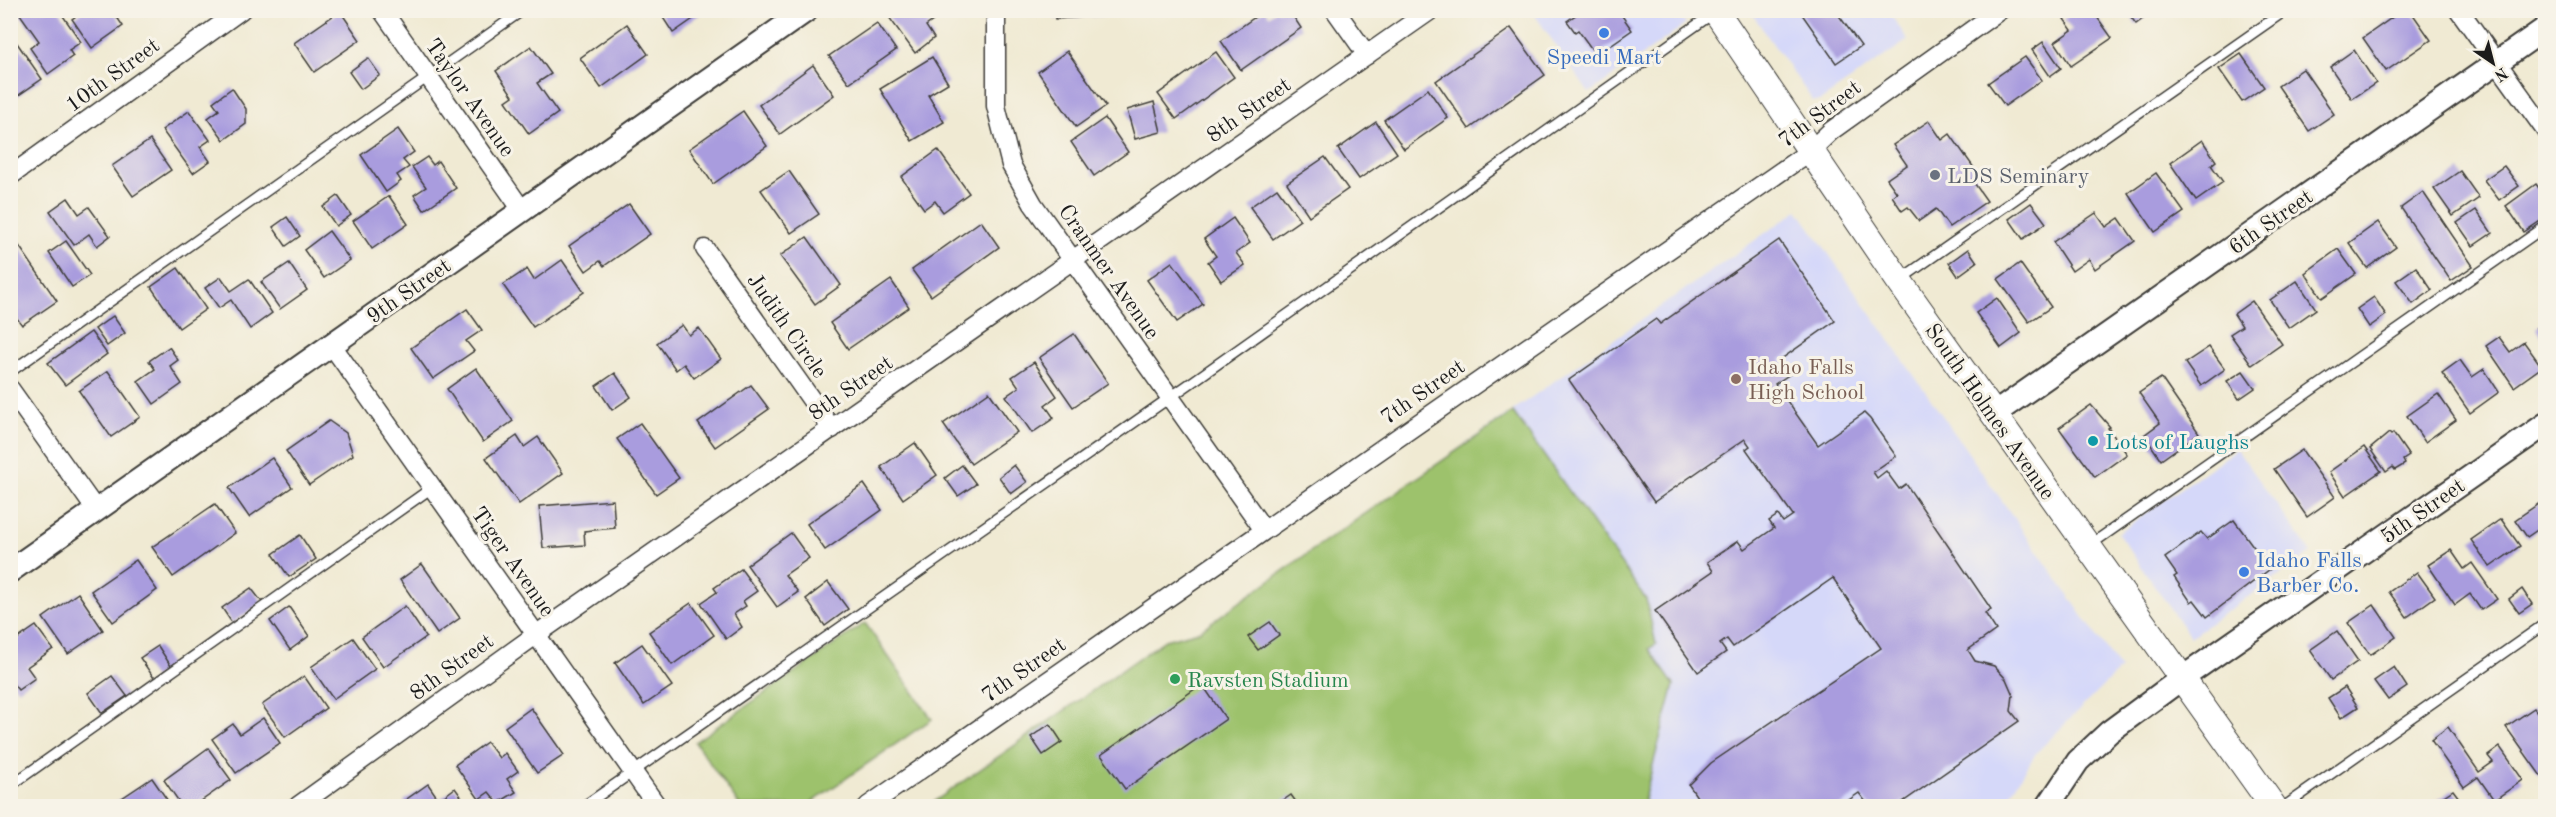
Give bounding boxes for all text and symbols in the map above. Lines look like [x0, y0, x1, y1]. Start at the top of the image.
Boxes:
marker: Speedi Mart [1597, 26, 1611, 40]
north arrow [2463, 33, 2523, 93]
street label: 10th Street [62, 34, 164, 117]
street label: Taylor Avenue [421, 35, 518, 161]
place label: Speedi Mart [1547, 47, 1661, 69]
text: N [2490, 64, 2510, 84]
street label: 8th Street [1203, 74, 1295, 147]
street label: 7th Street [1775, 77, 1866, 153]
place label: LDS Seminary [1947, 166, 2090, 188]
marker: LDS Seminary [1928, 168, 1942, 182]
street label: 6th Street [2225, 186, 2317, 259]
street label: Cranmer Avenue [1054, 201, 1163, 344]
street label: 9th Street [363, 255, 455, 328]
street label: Judith Circle [742, 270, 830, 383]
street label: South Holmes Avenue [1920, 320, 2058, 504]
street label: 8th Street [805, 352, 897, 425]
street label: 7th Street [1377, 356, 1469, 429]
place label: Idaho Falls High School [1748, 357, 1864, 404]
marker: Idaho Falls High School [1729, 372, 1743, 386]
place label: Lots of Laughs [2105, 432, 2249, 454]
marker: Lots of Laughs [2086, 434, 2100, 448]
street label: 5th Street [2377, 475, 2469, 548]
street label: Tiger Avenue [466, 503, 558, 621]
place label: Idaho Falls Barber Co. [2256, 550, 2362, 597]
marker: Idaho Falls Barber Co. [2237, 565, 2251, 579]
street label: 8th Street [407, 630, 498, 705]
street label: 7th Street [978, 634, 1070, 707]
place label: Ravsten Stadium [1187, 670, 1349, 692]
marker: Ravsten Stadium [1168, 672, 1182, 686]

